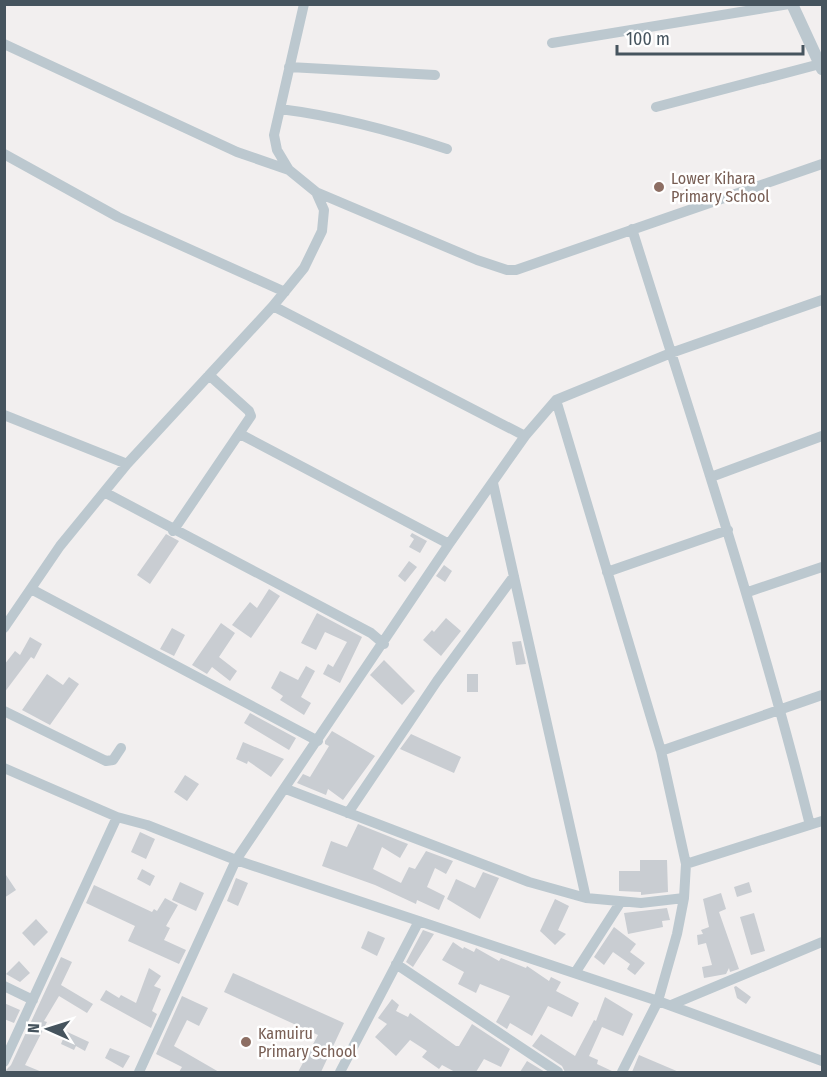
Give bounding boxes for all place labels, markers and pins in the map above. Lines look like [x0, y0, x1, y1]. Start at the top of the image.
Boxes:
place label: Lower Kihara Primary School [671, 169, 770, 206]
marker: Lower Kihara Primary School [652, 180, 666, 194]
place label: Kamuiru Primary School [258, 1024, 357, 1061]
marker: Kamuiru Primary School [239, 1035, 253, 1049]

